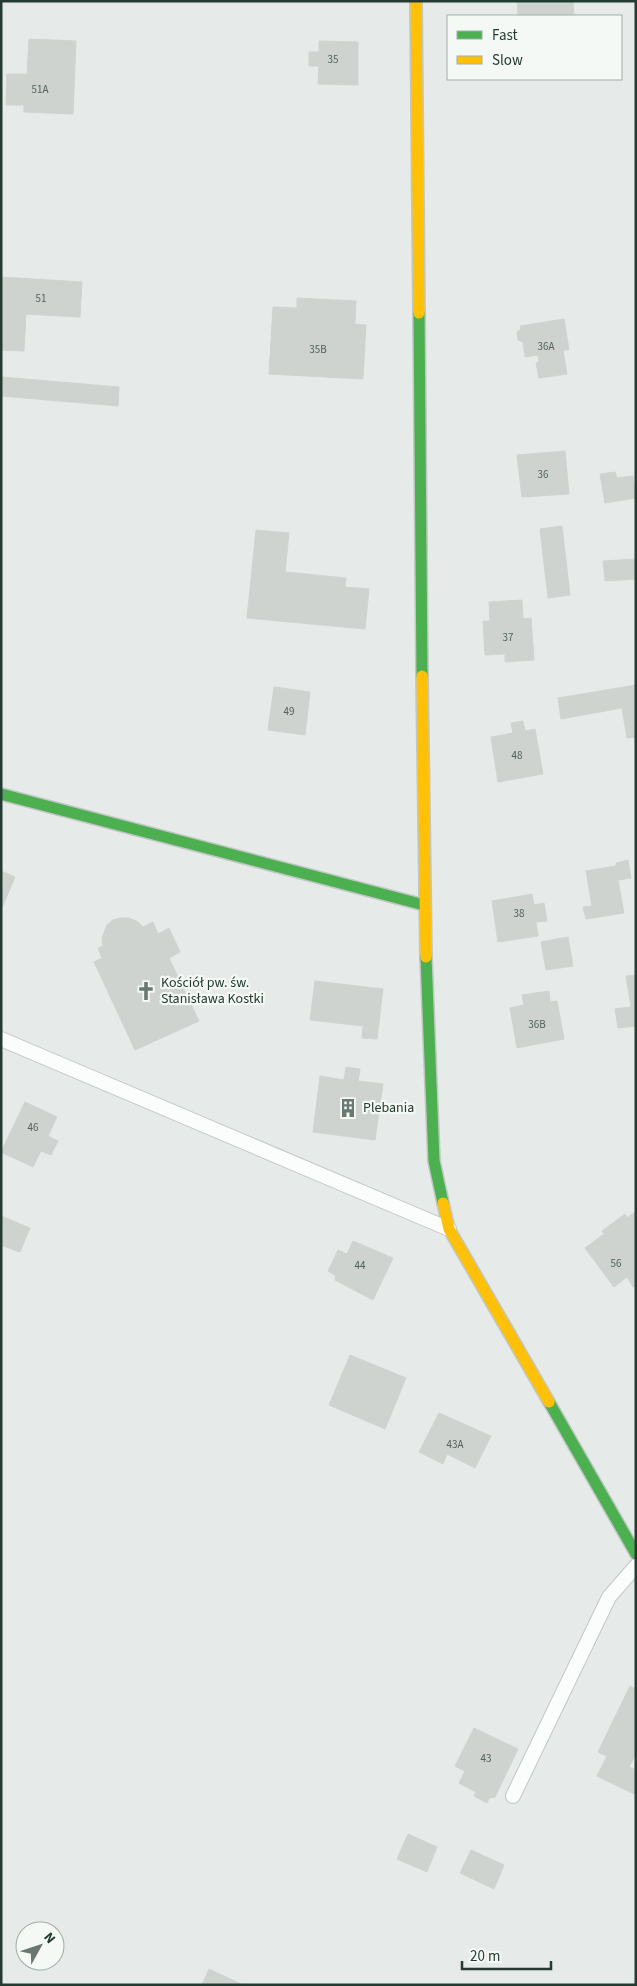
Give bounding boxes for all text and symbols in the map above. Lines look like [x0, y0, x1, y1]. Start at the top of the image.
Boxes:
legend [447, 15, 622, 80]
text: Fast [492, 25, 518, 46]
text: Slow [492, 50, 523, 71]
house number: 35 [328, 52, 338, 67]
house number: 51A [32, 82, 48, 97]
house number: 51 [36, 291, 46, 306]
house number: 36A [538, 339, 554, 354]
house number: 35B [309, 342, 327, 357]
house number: 36 [538, 467, 549, 482]
house number: 37 [503, 630, 513, 645]
house number: 49 [284, 704, 294, 719]
house number: 48 [512, 748, 523, 763]
house number: 38 [514, 906, 525, 921]
place label: Kościół pw. św. Stanisława Kostki [161, 973, 264, 1009]
church icon: Kościół pw. św. Stanisława Kostki [135, 980, 157, 1002]
house number: 36B [528, 1017, 546, 1032]
building icon: Plebania [337, 1097, 359, 1119]
place label: Plebania [363, 1098, 414, 1118]
house number: 46 [28, 1120, 39, 1135]
house number: 56 [611, 1256, 622, 1271]
house number: 44 [355, 1258, 366, 1273]
house number: 43A [447, 1437, 463, 1452]
house number: 43 [481, 1751, 491, 1766]
north arrow [15, 1921, 65, 1971]
text: N [39, 1928, 60, 1948]
scale bar [462, 1938, 551, 1970]
text: 20 m [470, 1946, 500, 1967]

